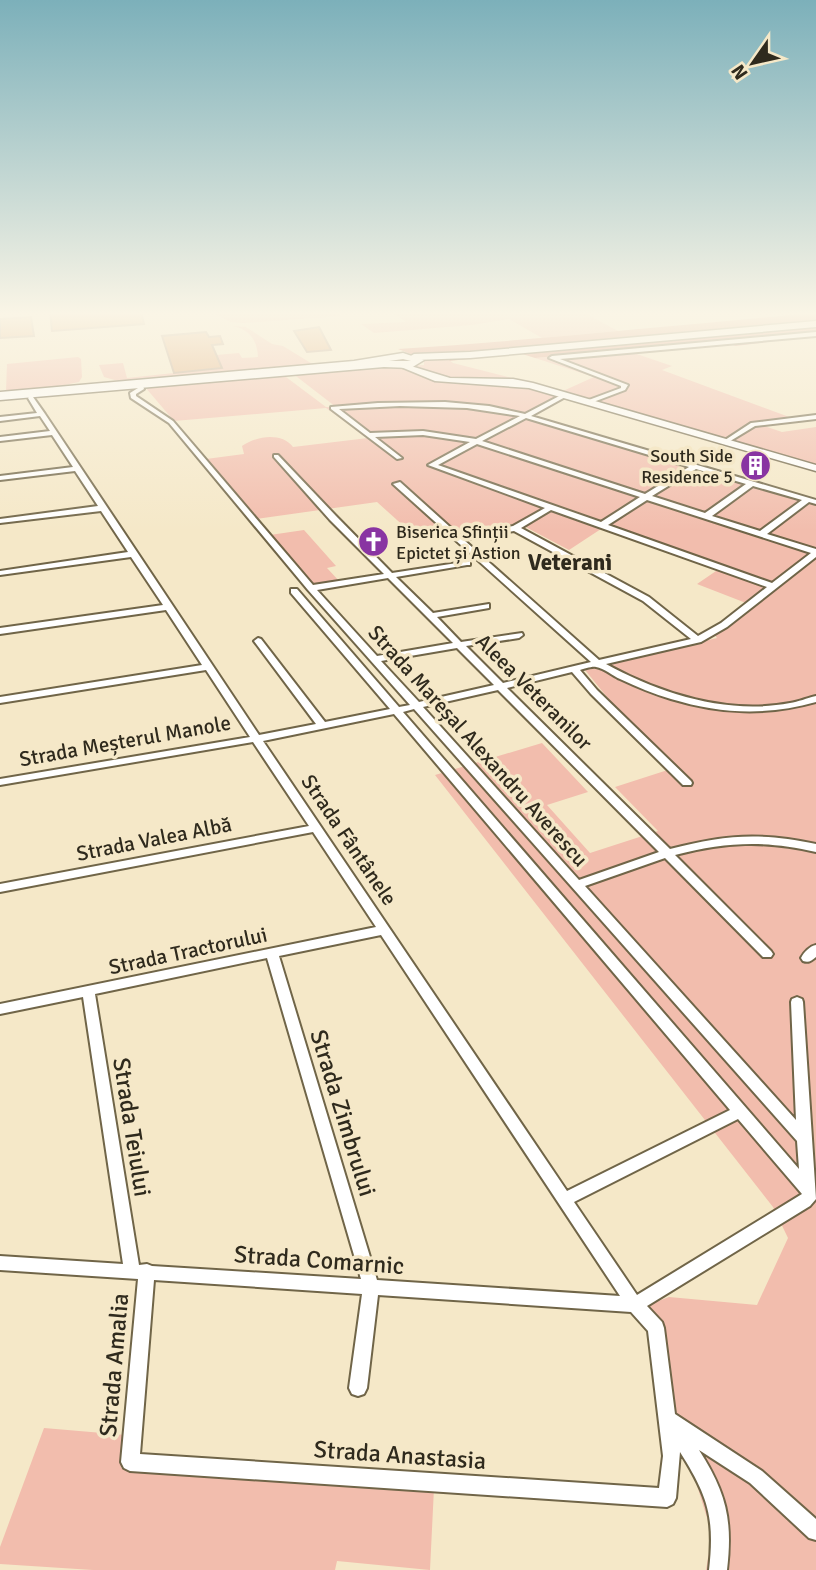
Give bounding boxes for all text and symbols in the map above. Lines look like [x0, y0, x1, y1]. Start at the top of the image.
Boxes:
north arrow [718, 28, 788, 98]
text: N [726, 60, 753, 84]
place label: South Side Residence 5 [641, 445, 733, 488]
building icon: South Side Residence 5 [739, 449, 773, 483]
place label: Biserica Sfinții Epictet și Astion [396, 521, 521, 564]
church icon: Biserica Sfinții Epictet și Astion [356, 525, 390, 559]
district label: Veterani [528, 548, 612, 577]
street label: Strada Mareșal Alexandru Averescu [363, 620, 593, 872]
street label: Aleea Veteranilor [470, 628, 598, 756]
street label: Strada Meșterul Manole [17, 710, 233, 772]
street label: Strada Fântânele [296, 770, 402, 910]
street label: Strada Valea Albă [74, 811, 234, 867]
street label: Strada Tractorului [106, 922, 270, 980]
street label: Strada Zimbrului [303, 1026, 383, 1200]
street label: Strada Teiului [106, 1055, 158, 1199]
street label: Strada Comarnic [233, 1239, 405, 1281]
street label: Strada Amalia [93, 1292, 135, 1438]
street label: Strada Anastasia [313, 1434, 487, 1476]

